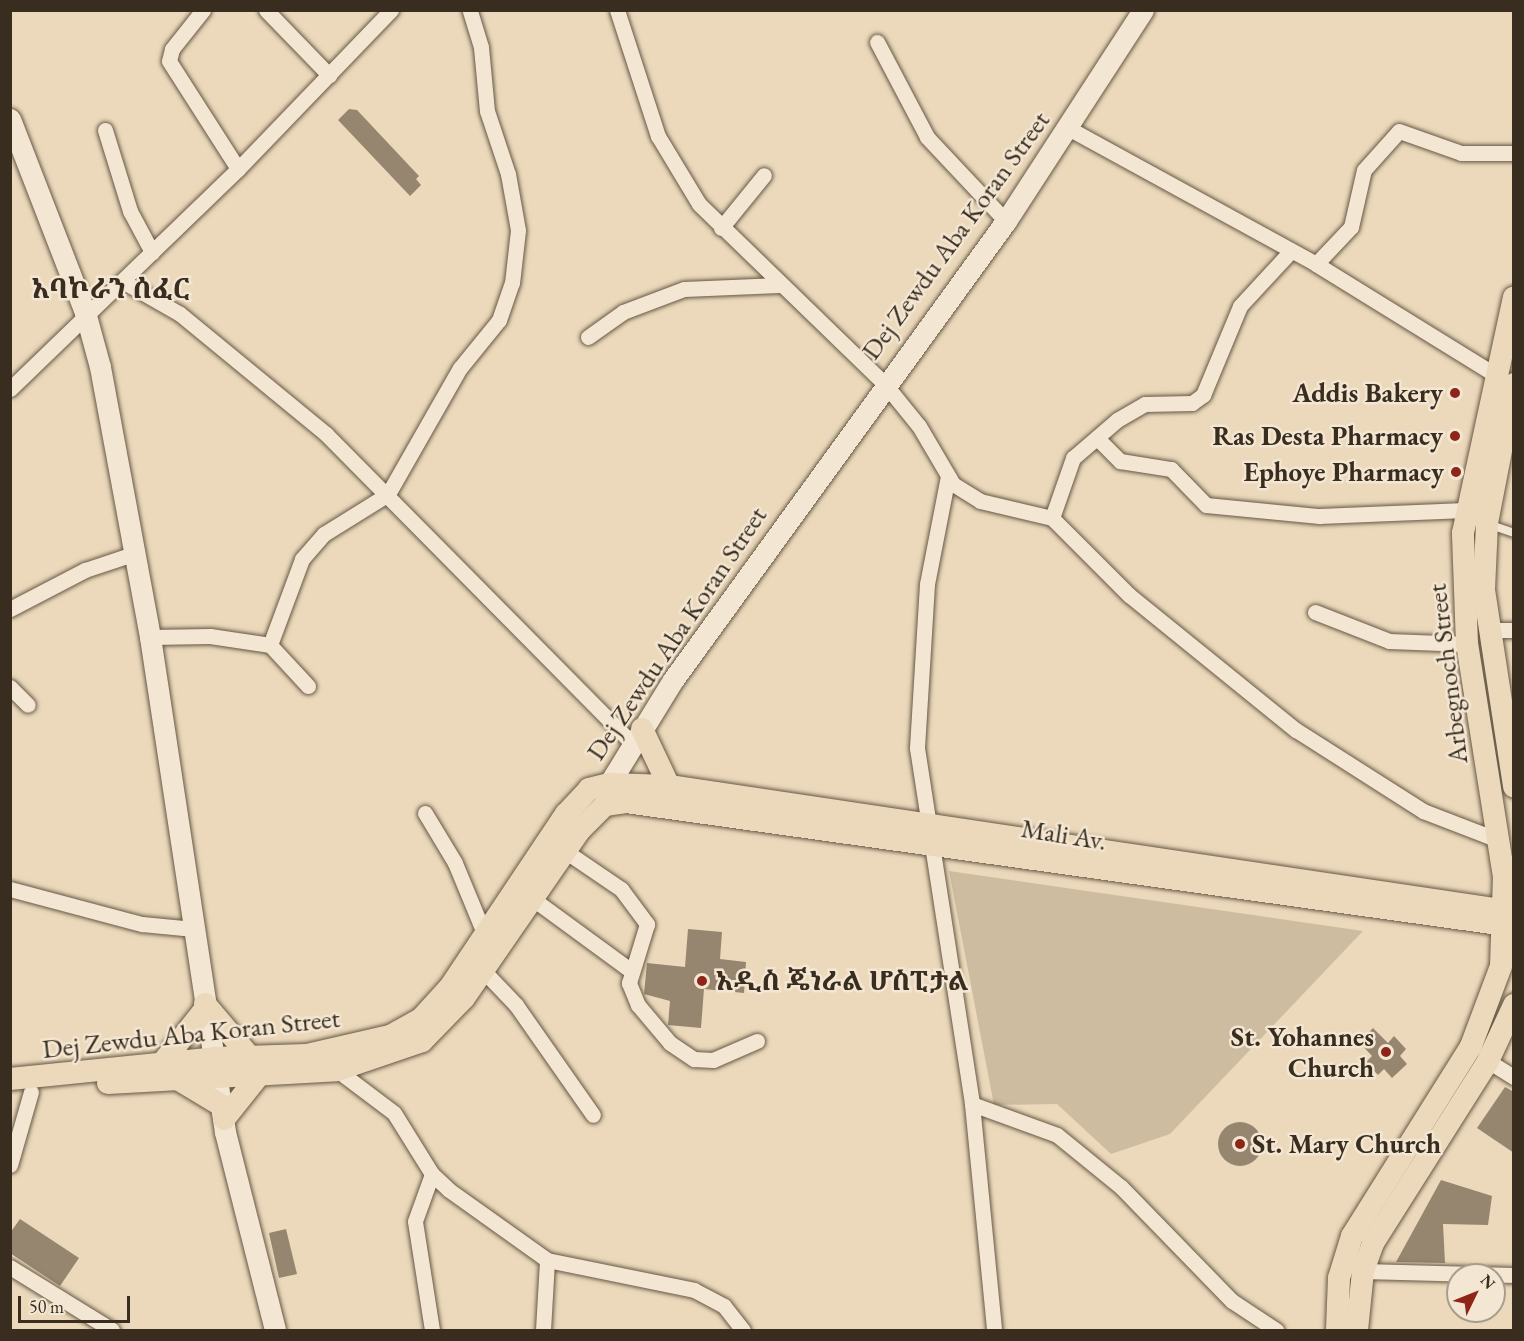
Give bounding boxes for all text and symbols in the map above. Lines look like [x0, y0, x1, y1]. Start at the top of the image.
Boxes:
street label: Dej Zewdu Aba Koran Street [854, 105, 1056, 365]
district label: አባኮራን ሰፈር [32, 271, 190, 305]
place label: Addis Bakery [1292, 377, 1443, 409]
marker: Addis Bakery [1448, 386, 1462, 400]
place label: Ras Desta Pharmacy [1212, 420, 1443, 452]
marker: Ras Desta Pharmacy [1448, 429, 1462, 443]
place label: Ephoye Pharmacy [1244, 456, 1444, 488]
marker: Ephoye Pharmacy [1449, 465, 1463, 479]
street label: Dej Zewdu Aba Koran Street [579, 500, 773, 766]
street label: Arbegnoch Street [1420, 582, 1474, 766]
street label: Mali Av. [1019, 811, 1109, 857]
place label: አዲስ ጄነራል ሆስፒታል [716, 965, 969, 997]
marker: አዲስ ጄነራል ሆስፒታል [693, 972, 711, 990]
street label: Dej Zewdu Aba Koran Street [41, 1001, 341, 1065]
place label: St. Yohannes Church [1231, 1020, 1374, 1083]
marker: St. Yohannes Church [1379, 1045, 1393, 1059]
place label: St. Mary Church [1252, 1128, 1441, 1160]
marker: St. Mary Church [1233, 1137, 1247, 1151]
north arrow [1446, 1263, 1506, 1323]
text: N [1476, 1270, 1500, 1294]
scale bar [21, 1284, 134, 1322]
text: 50 m [29, 1295, 64, 1318]

